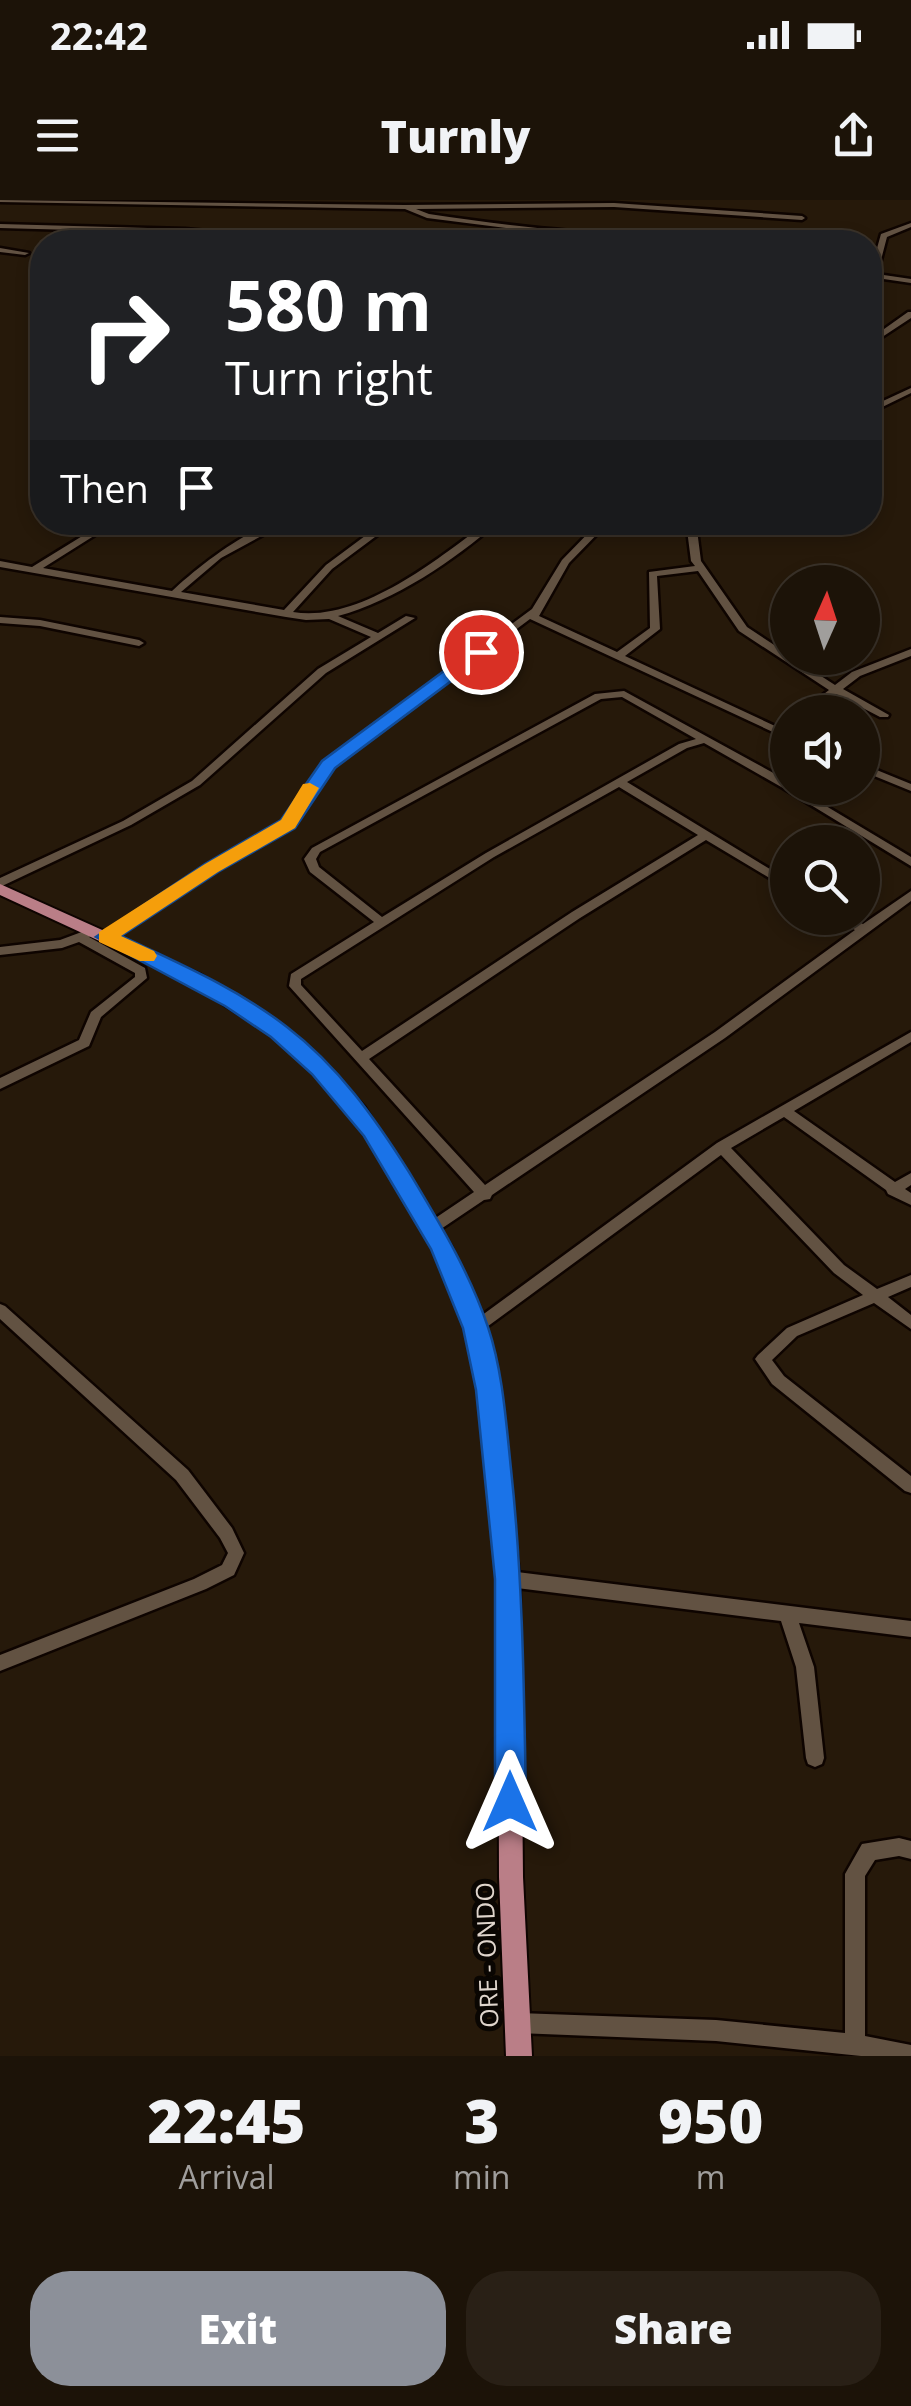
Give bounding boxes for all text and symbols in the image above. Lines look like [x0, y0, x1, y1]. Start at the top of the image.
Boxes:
text: 22:42 [50, 9, 148, 61]
text: Turnly [381, 105, 531, 166]
icon: menu [30, 108, 85, 163]
icon: share [826, 108, 881, 163]
text: 580 m [225, 256, 432, 352]
icon: right [60, 270, 190, 400]
text: Turn right [225, 347, 433, 408]
icon: arrive [169, 460, 224, 515]
text: Then [60, 462, 149, 514]
north arrow [770, 565, 880, 675]
map controls [770, 565, 880, 935]
pin [439, 610, 524, 695]
icon: arrive [454, 625, 509, 680]
button: sound [770, 695, 880, 805]
button: search [770, 825, 880, 935]
position arrow [458, 1750, 562, 1854]
street label: ORE - ONDO [466, 1882, 506, 2028]
text: 22:45 [148, 2079, 306, 2161]
text: 3 [464, 2079, 499, 2161]
text: 950 [658, 2079, 763, 2161]
text: Arrival [178, 2155, 275, 2198]
text: min [453, 2155, 510, 2198]
text: m [696, 2155, 725, 2198]
button: Exit [30, 2271, 446, 2386]
button: Share [466, 2271, 881, 2386]

